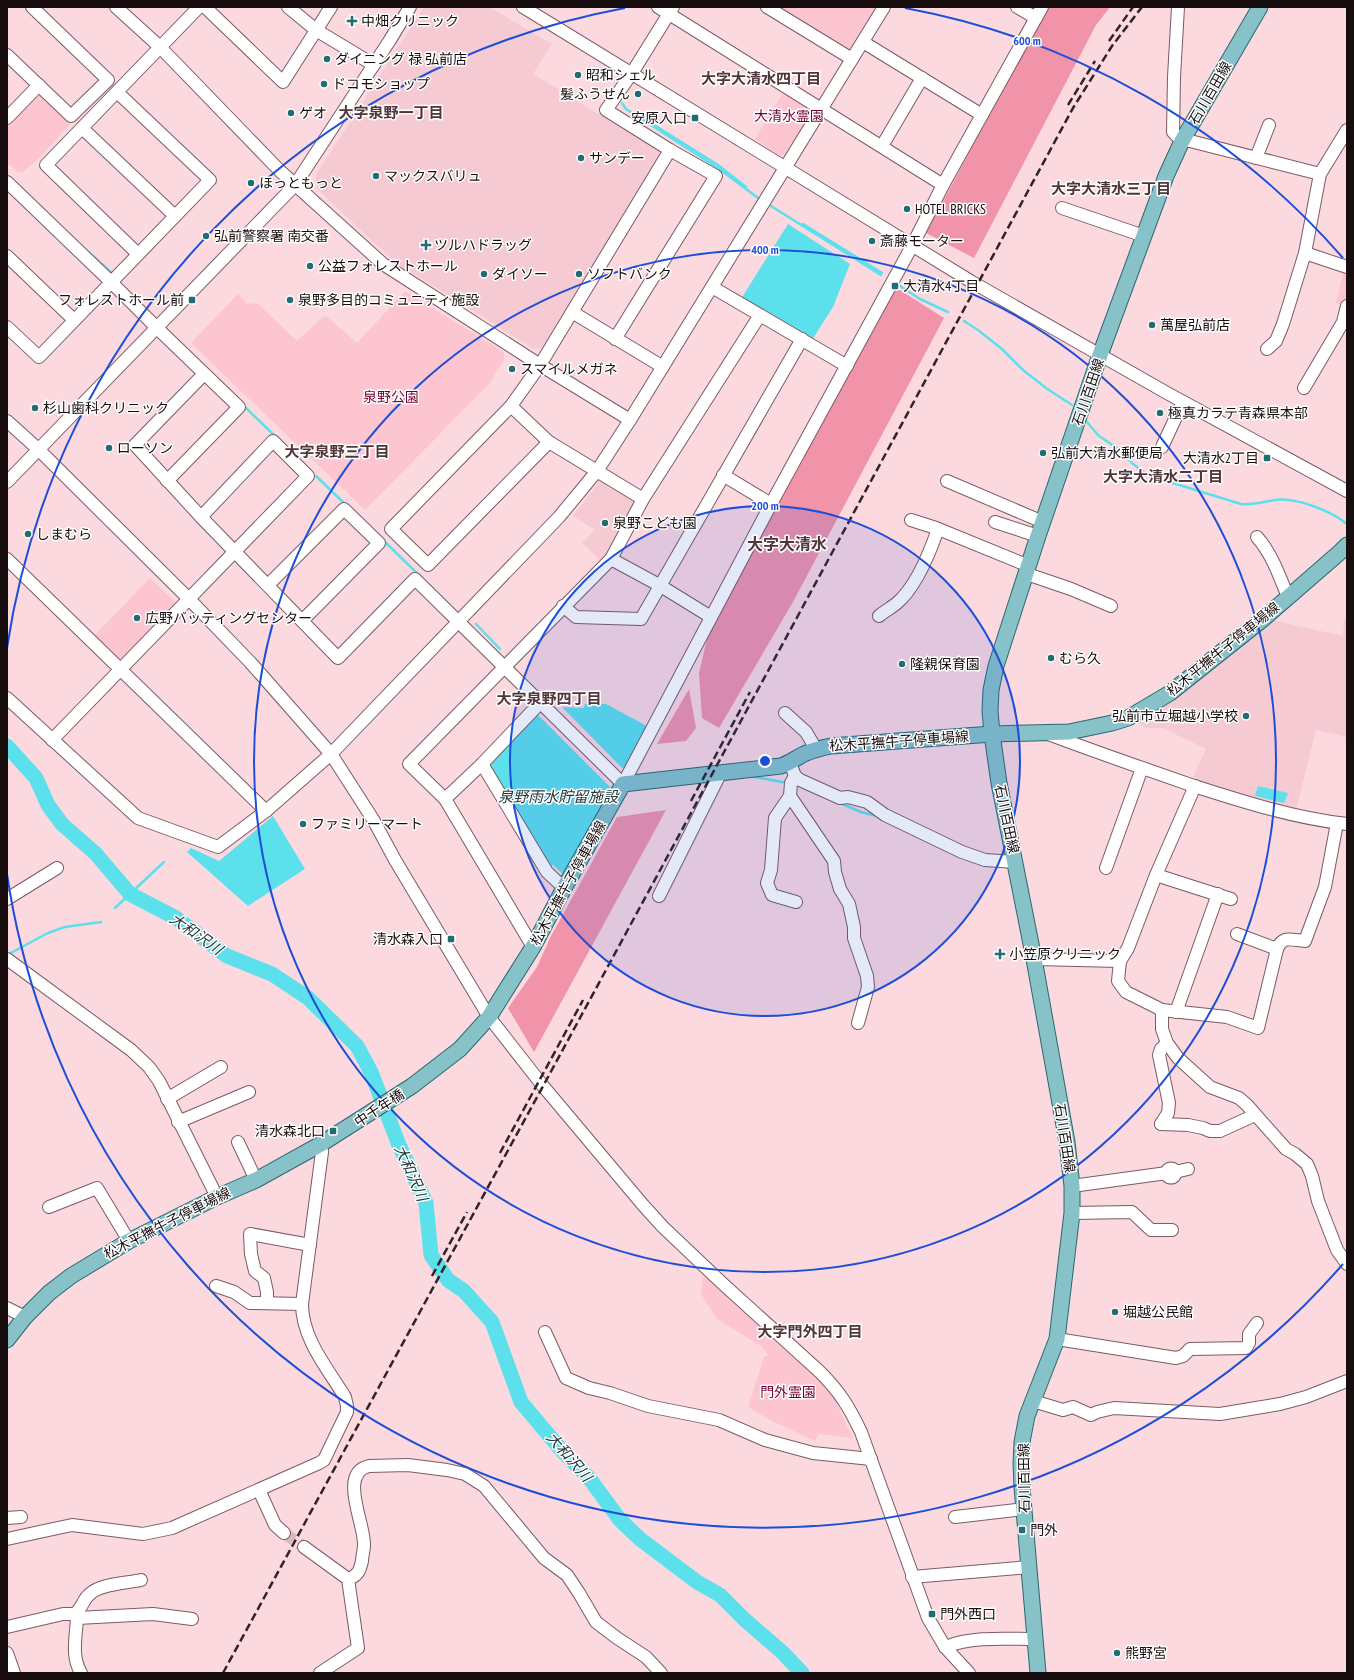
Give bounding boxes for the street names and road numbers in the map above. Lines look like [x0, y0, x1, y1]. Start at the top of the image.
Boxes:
street label: 石川百田線 [1185, 58, 1235, 128]
street label: 石川百田線 [1068, 356, 1108, 428]
street label: 松木平撫牛子停車場線 [1163, 598, 1283, 700]
street label: 松木平撫牛子停車場線 [829, 727, 969, 755]
street label: 石川百田線 [991, 783, 1023, 855]
street label: 松木平撫牛子停車場線 [526, 817, 610, 949]
street label: 中千年橋 [351, 1085, 407, 1131]
street label: 石川百田線 [1051, 1102, 1079, 1174]
street label: 松木平撫牛子停車場線 [101, 1183, 233, 1263]
street label: 石川百田線 [1014, 1443, 1034, 1513]

